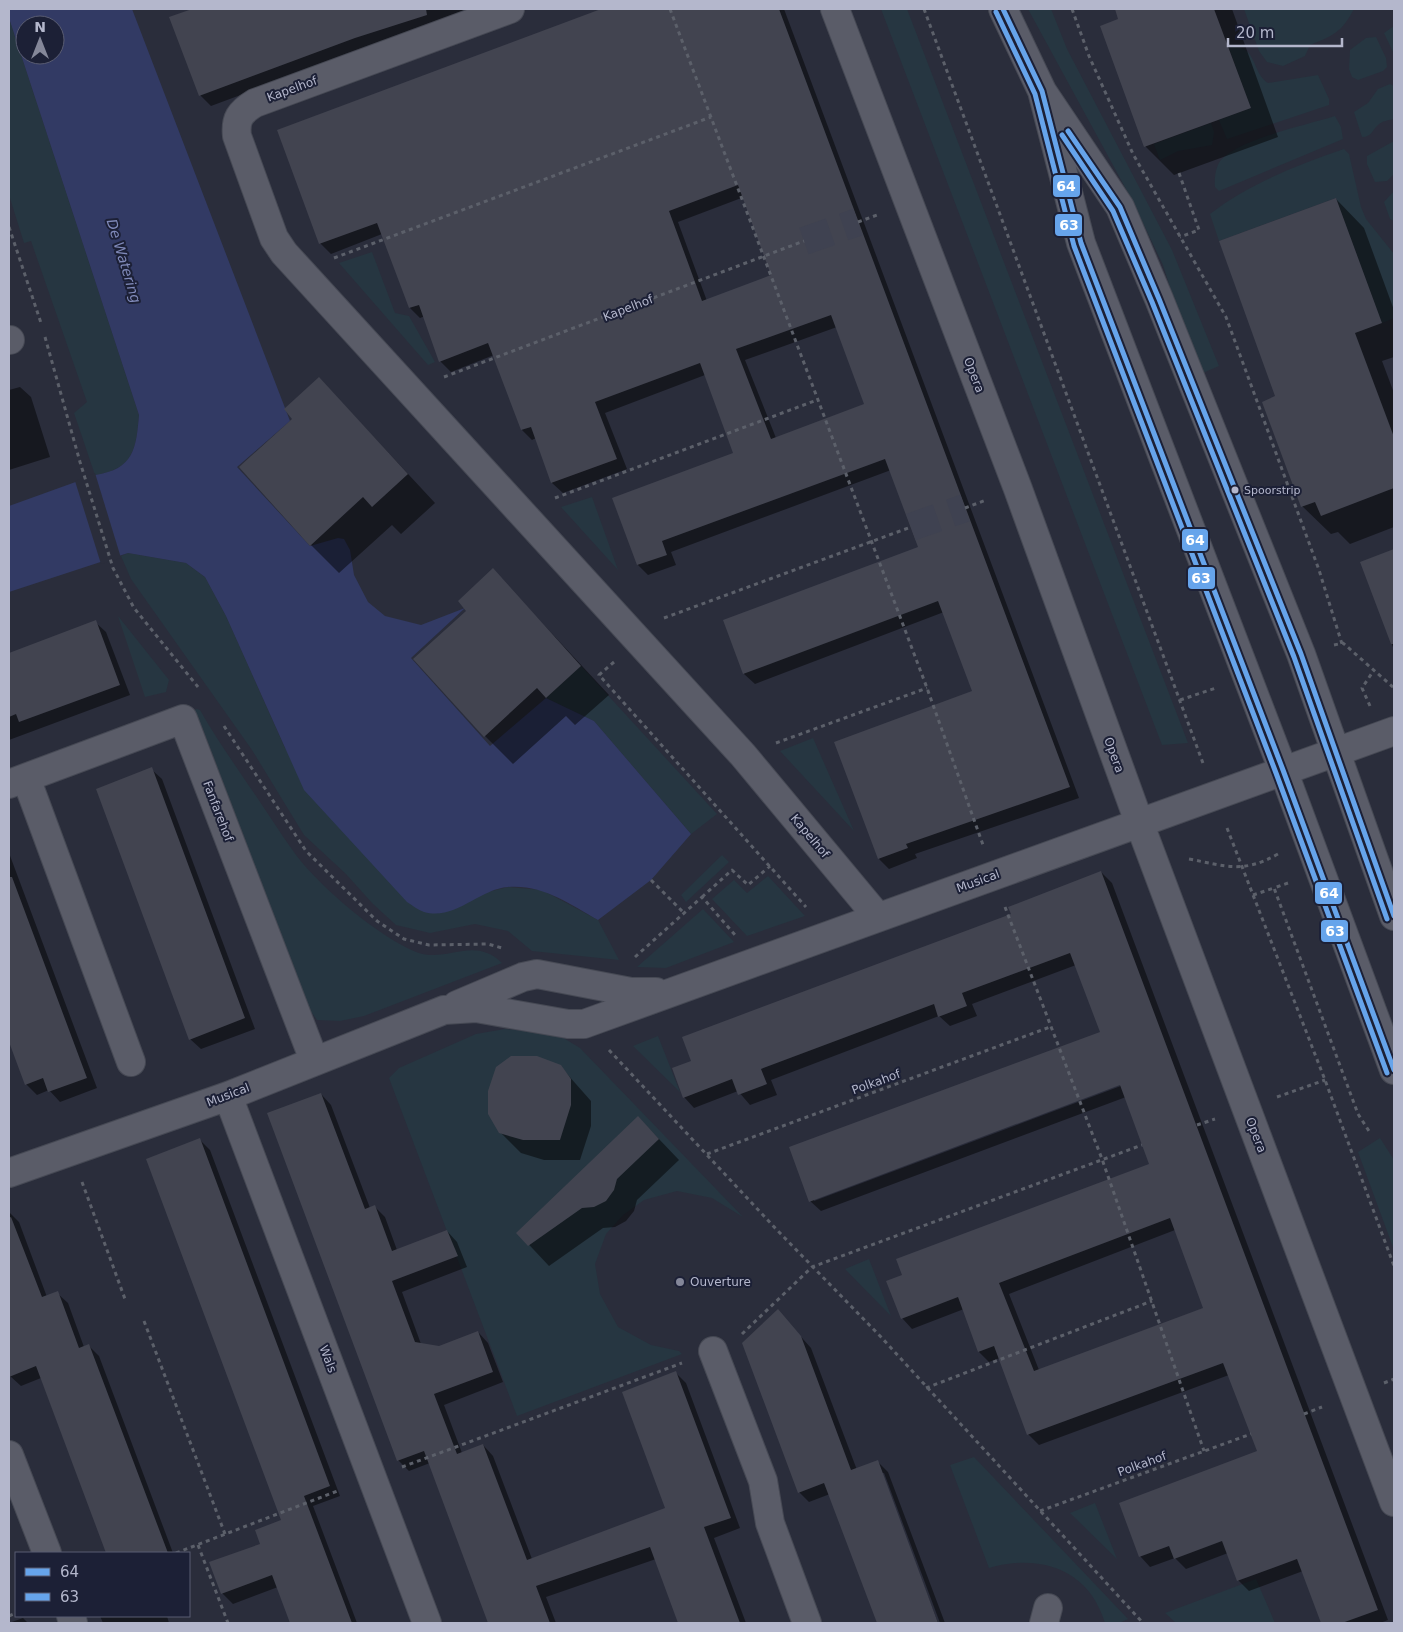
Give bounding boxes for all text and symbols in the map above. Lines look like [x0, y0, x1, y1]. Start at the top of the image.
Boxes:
north arrow [15, 15, 65, 65]
scale bar [1228, 15, 1342, 47]
text: N [34, 19, 46, 35]
text: 20 m [1236, 24, 1274, 42]
street label: Kapelhof [265, 73, 320, 105]
line badge: 64 [1052, 174, 1081, 198]
text: 64 [1056, 178, 1076, 194]
line badge: 63 [1054, 213, 1083, 237]
water label: De Watering [104, 217, 144, 305]
text: 63 [1059, 217, 1079, 233]
street label: Kapelhof [601, 292, 656, 324]
street label: Opera [961, 355, 987, 395]
place label: Spoorstrip [1244, 484, 1301, 497]
marker: Spoorstrip [1230, 485, 1240, 495]
line badge: 64 [1181, 528, 1209, 552]
text: 64 [1185, 532, 1205, 548]
line badge: 63 [1187, 566, 1216, 590]
text: 63 [1191, 570, 1211, 586]
street label: Opera [1101, 735, 1127, 775]
street label: Fanfarehof [200, 779, 236, 844]
street label: Kapelhof [788, 811, 833, 861]
street label: Musical [955, 867, 1001, 895]
line badge: 64 [1314, 881, 1343, 905]
text: 64 [1319, 885, 1339, 901]
line badge: 63 [1320, 919, 1349, 943]
text: 63 [1325, 923, 1345, 939]
street label: Polkahof [850, 1066, 903, 1097]
street label: Musical [205, 1080, 251, 1110]
street label: Opera [1243, 1115, 1269, 1155]
place label: Ouverture [690, 1275, 751, 1289]
marker: Ouverture [674, 1276, 686, 1288]
street label: Wals [316, 1343, 340, 1375]
street label: Polkahof [1116, 1448, 1169, 1479]
legend [15, 1552, 190, 1617]
text: 64 [60, 1563, 79, 1581]
text: 63 [60, 1588, 79, 1606]

